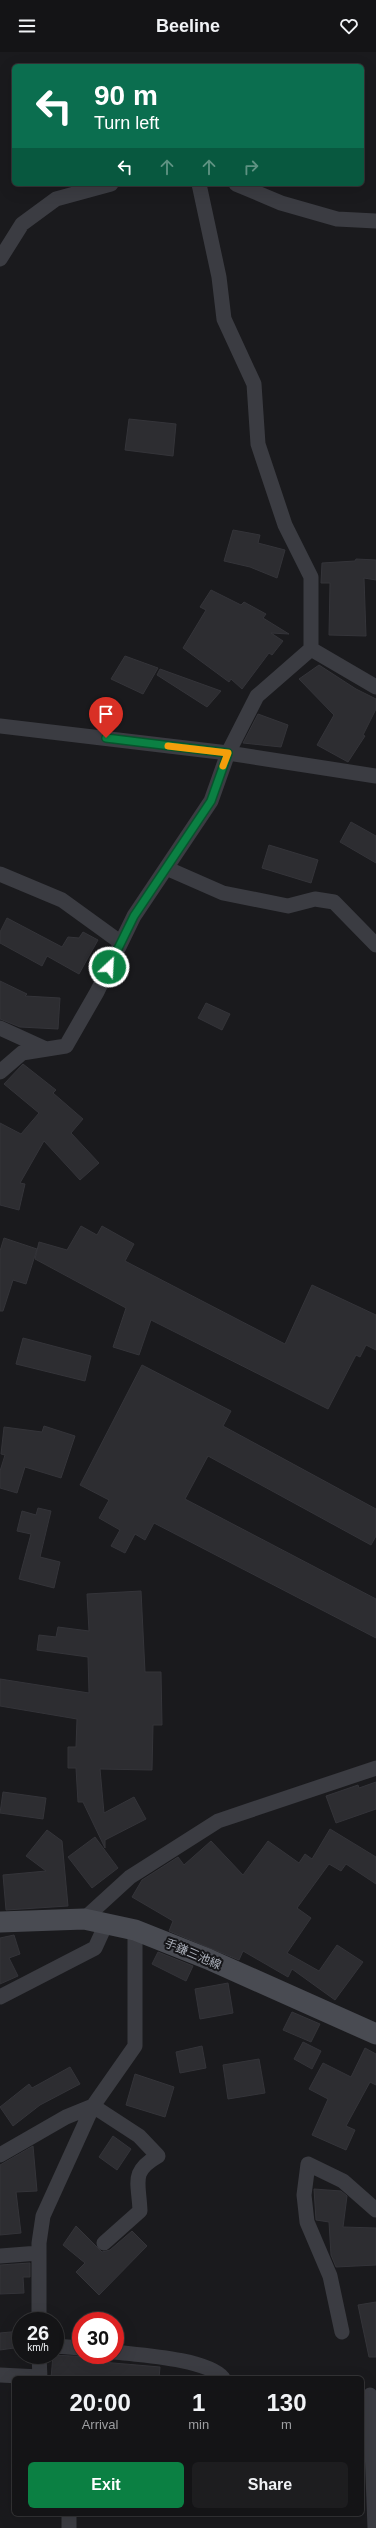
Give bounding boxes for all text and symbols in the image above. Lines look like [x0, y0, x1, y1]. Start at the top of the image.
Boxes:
icon: menu [16, 15, 38, 37]
icon: heart [338, 15, 360, 37]
text: Beeline [156, 16, 220, 36]
icon: left [28, 80, 80, 132]
text: 90 m [94, 80, 158, 111]
text: Turn left [94, 113, 159, 133]
icon: left [114, 156, 136, 178]
icon: ahead [156, 156, 178, 178]
icon: ahead [198, 156, 220, 178]
icon: right [240, 156, 262, 178]
pin [89, 697, 123, 738]
icon: arrive [95, 703, 117, 725]
position arrow [88, 946, 130, 988]
street label: 手鎌三池線 [163, 1936, 223, 1972]
speed limit sign: 30 [72, 2312, 124, 2364]
text: 26 [27, 2322, 49, 2344]
text: km/h [27, 2342, 49, 2353]
text: 20:00 [69, 2389, 131, 2416]
text: 1 [192, 2389, 205, 2416]
text: 130 [267, 2389, 307, 2416]
text: Arrival [82, 2417, 119, 2432]
text: min [188, 2417, 209, 2432]
text: m [281, 2417, 292, 2432]
button: Exit [28, 2462, 184, 2508]
button: Share [192, 2462, 348, 2508]

